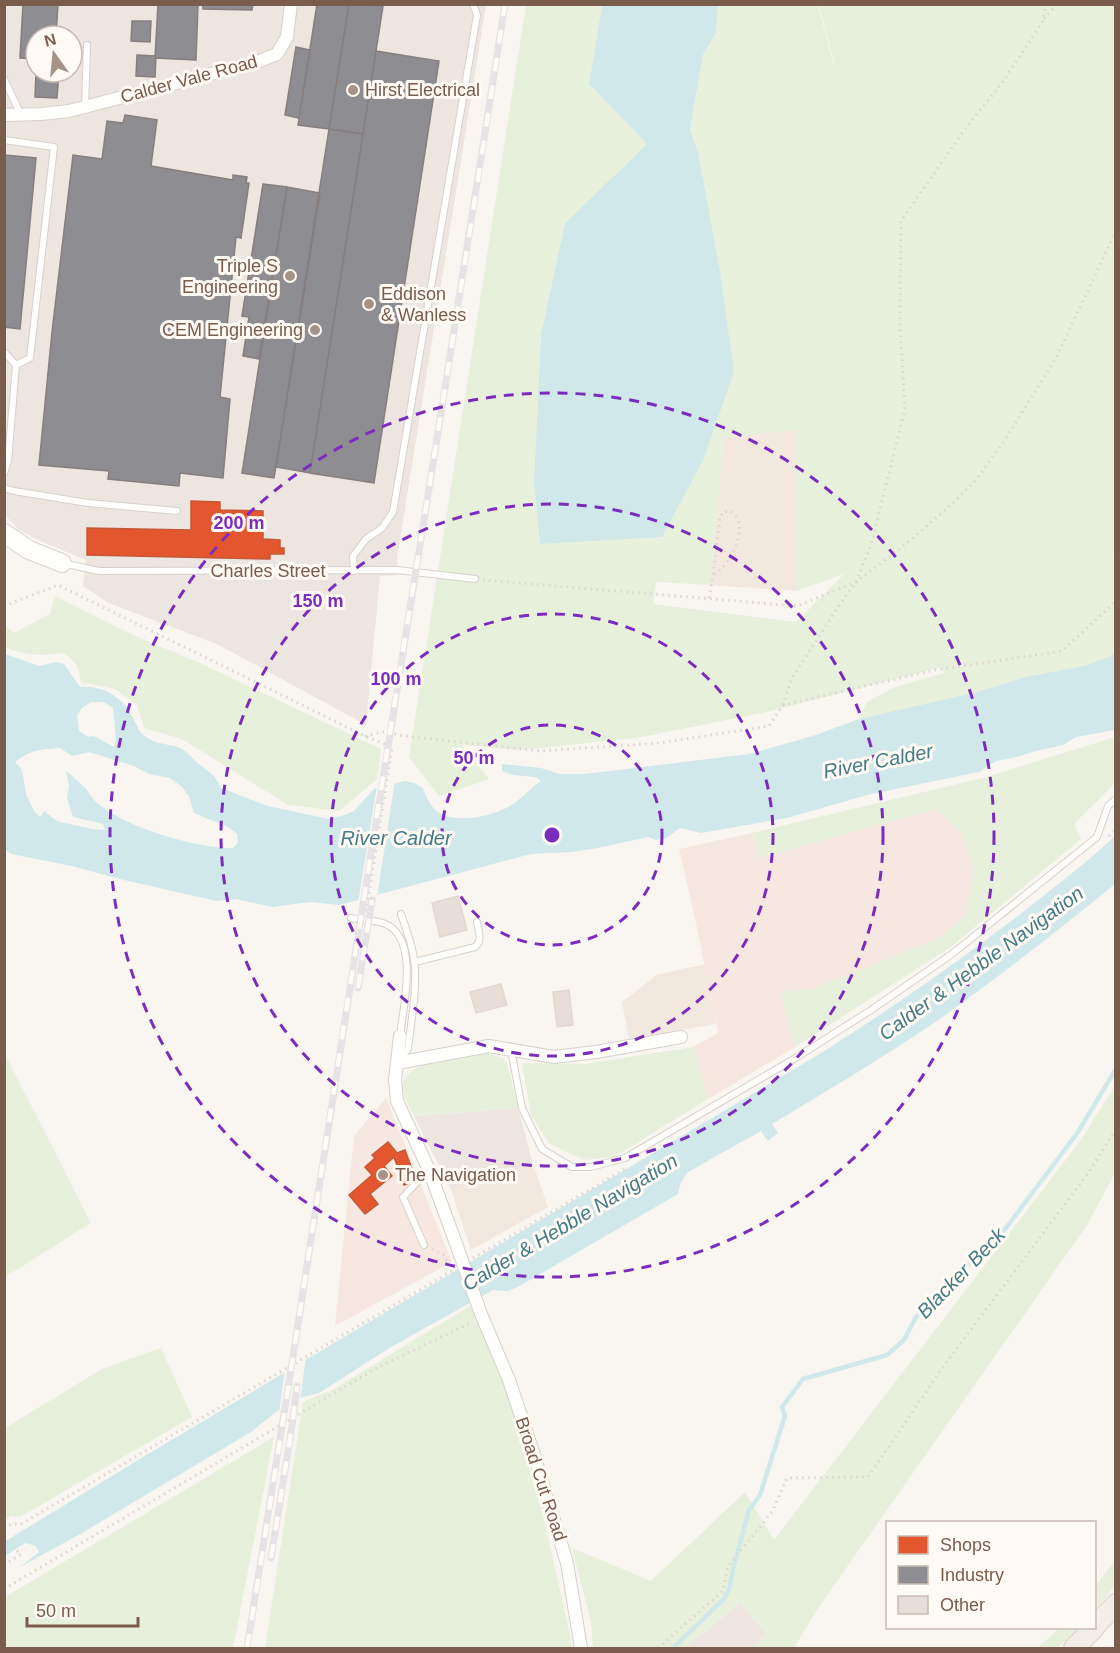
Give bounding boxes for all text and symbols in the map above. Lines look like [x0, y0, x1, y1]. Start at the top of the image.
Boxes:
north arrow [24, 24, 84, 84]
text: N [42, 30, 58, 50]
street label: Calder Vale Road [118, 51, 260, 107]
place label: Hirst Electrical [365, 80, 480, 100]
marker: Hirst Electrical [346, 83, 360, 97]
place label: Triple S Engineering [182, 256, 278, 297]
marker: Triple S Engineering [283, 269, 297, 283]
place label: Eddison & Wanless [381, 284, 466, 325]
marker: Eddison & Wanless [362, 297, 376, 311]
place label: CEM Engineering [162, 320, 303, 340]
marker: CEM Engineering [308, 323, 322, 337]
text: 200 m [213, 513, 265, 533]
street label: Charles Street [210, 561, 326, 581]
text: 150 m [292, 591, 344, 611]
text: 100 m [370, 669, 422, 689]
water label: River Calder [821, 739, 936, 782]
text: 50 m [453, 748, 495, 768]
centre of rings [542, 825, 562, 845]
water label: River Calder [340, 827, 453, 849]
water label: Calder & Hebble Navigation [875, 882, 1087, 1044]
water label: Calder & Hebble Navigation [459, 1149, 681, 1295]
place label: The Navigation [395, 1165, 516, 1185]
marker: The Navigation [376, 1168, 390, 1182]
water label: Blacker Beck [913, 1223, 1010, 1323]
street label: Broad Cut Road [512, 1415, 570, 1543]
legend [886, 1521, 1096, 1629]
text: Shops [940, 1535, 991, 1555]
text: Industry [940, 1565, 1004, 1585]
scale bar [27, 1590, 138, 1628]
text: Other [940, 1595, 985, 1615]
text: 50 m [36, 1601, 76, 1621]

